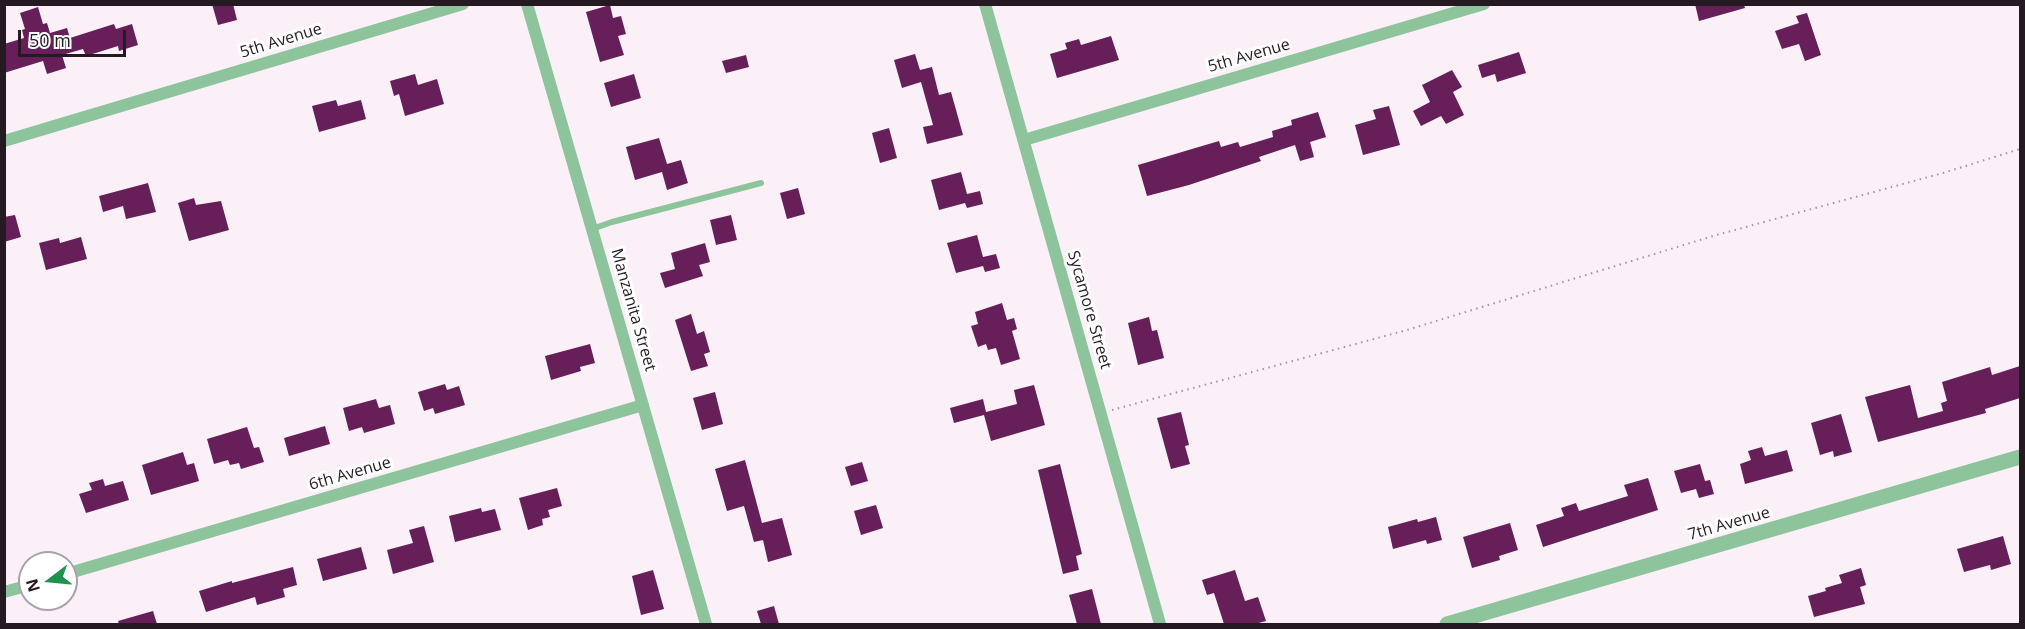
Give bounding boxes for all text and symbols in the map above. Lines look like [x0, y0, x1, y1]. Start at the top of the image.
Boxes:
scale bar [21, 18, 129, 56]
street label: 5th Avenue [238, 19, 324, 63]
text: 50 m [29, 28, 71, 52]
street label: 5th Avenue [1206, 35, 1292, 77]
street label: Manzanita Street [606, 246, 660, 374]
street label: Sycamore Street [1063, 249, 1115, 371]
street label: 6th Avenue [307, 453, 393, 495]
street label: 7th Avenue [1686, 503, 1772, 545]
north arrow [18, 551, 78, 611]
text: N [20, 576, 45, 595]

